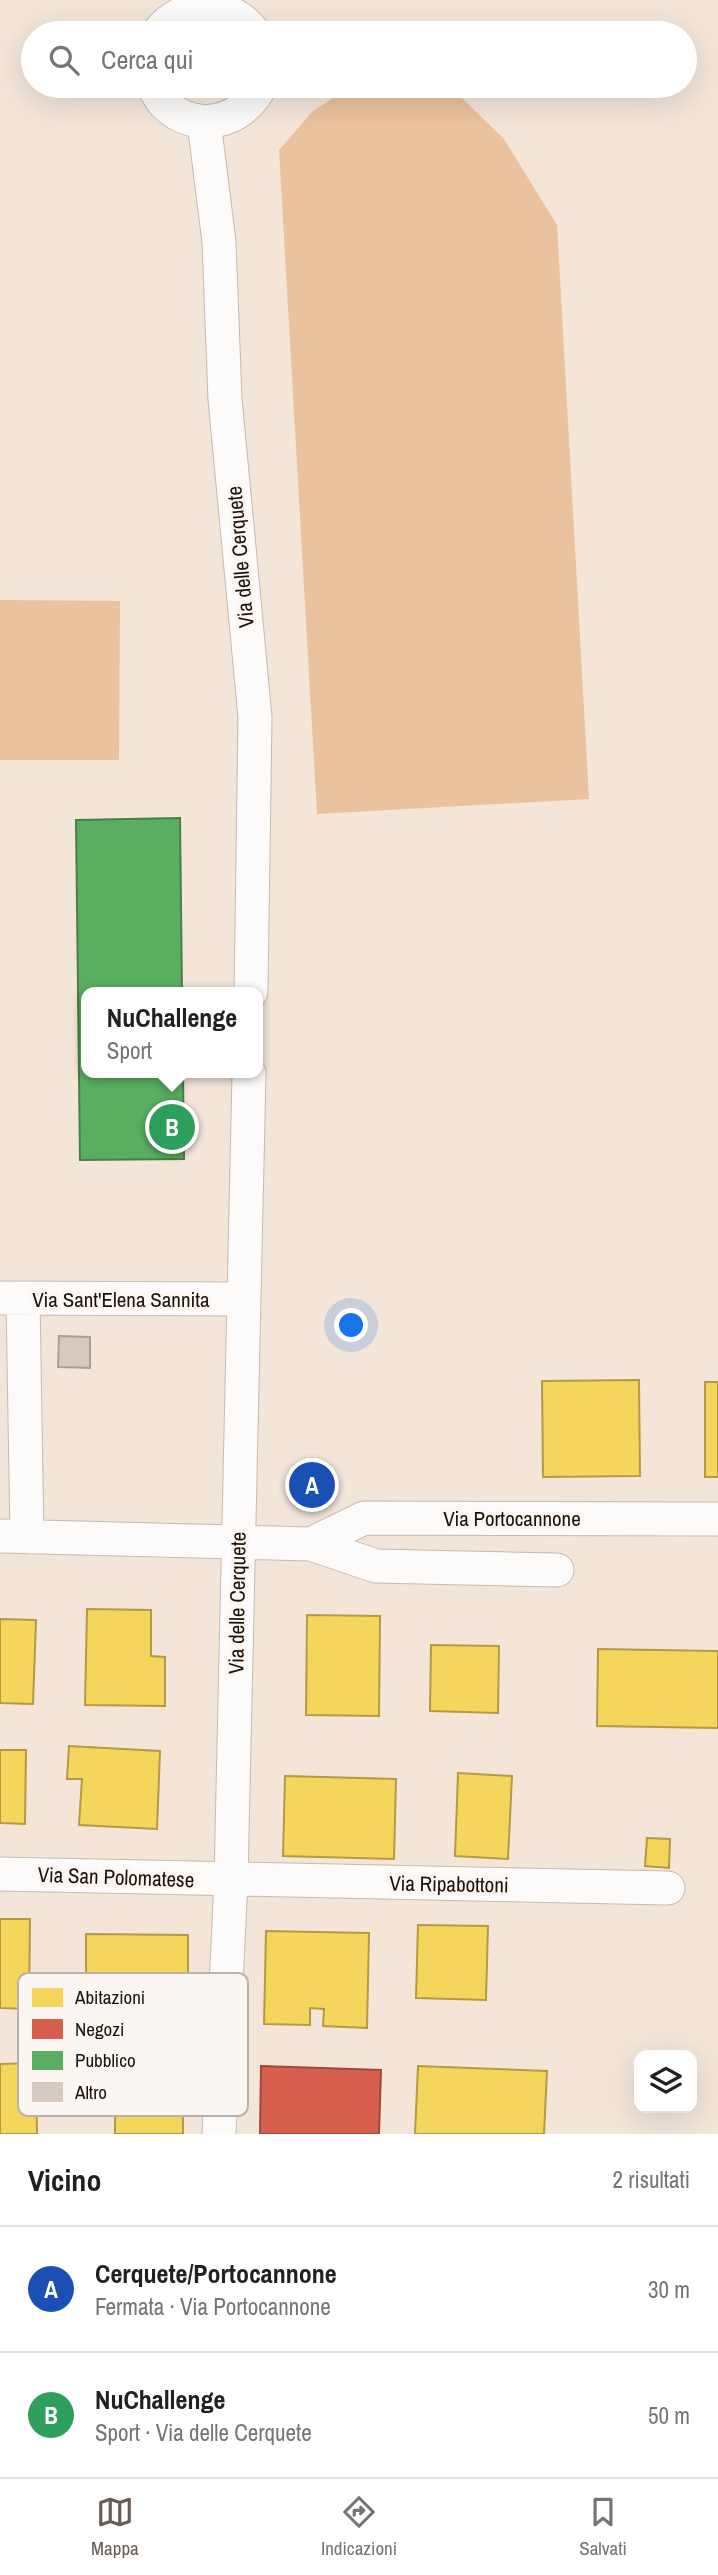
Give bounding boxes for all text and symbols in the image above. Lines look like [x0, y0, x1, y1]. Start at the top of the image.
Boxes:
search box [21, 21, 697, 98]
icon: search [45, 41, 83, 79]
text: Cerca qui [101, 42, 193, 77]
street label: Via delle Cerquete [219, 485, 261, 629]
popup [81, 987, 263, 1078]
text: NuChallenge [107, 1000, 237, 1035]
text: Sport [107, 1035, 152, 1066]
pin: B [149, 1101, 195, 1153]
street label: Via Sant'Elena Sannita [32, 1285, 210, 1314]
your location [334, 1308, 368, 1342]
pin: A [289, 1459, 335, 1511]
street label: Via Portocannone [443, 1504, 581, 1533]
street label: Via delle Cerquete [221, 1532, 253, 1674]
street label: Via San Polomatese [37, 1860, 195, 1894]
street label: Via Ripabottoni [389, 1868, 509, 1900]
legend [18, 1973, 248, 2116]
text: Abitazioni [74, 1984, 145, 2010]
text: Negozi [75, 2016, 124, 2042]
text: Pubblico [75, 2047, 136, 2073]
map controls [634, 2050, 697, 2113]
button: layers [634, 2050, 697, 2113]
text: Altro [74, 2079, 107, 2105]
text: Vicino [28, 2160, 101, 2200]
text: 2 risultati [612, 2164, 690, 2195]
text: Cerquete/Portocannone [95, 2256, 337, 2291]
text: A [44, 2274, 58, 2305]
text: 30 m [648, 2274, 690, 2305]
text: Fermata · Via Portocannone [95, 2291, 331, 2322]
text: NuChallenge [95, 2382, 225, 2417]
text: B [44, 2400, 58, 2431]
text: 50 m [648, 2400, 690, 2431]
text: Sport · Via delle Cerquete [95, 2417, 312, 2448]
tab: Mappa [91, 2493, 139, 2561]
tab: Indicazioni [321, 2493, 397, 2561]
tab: Salvati [579, 2493, 627, 2561]

